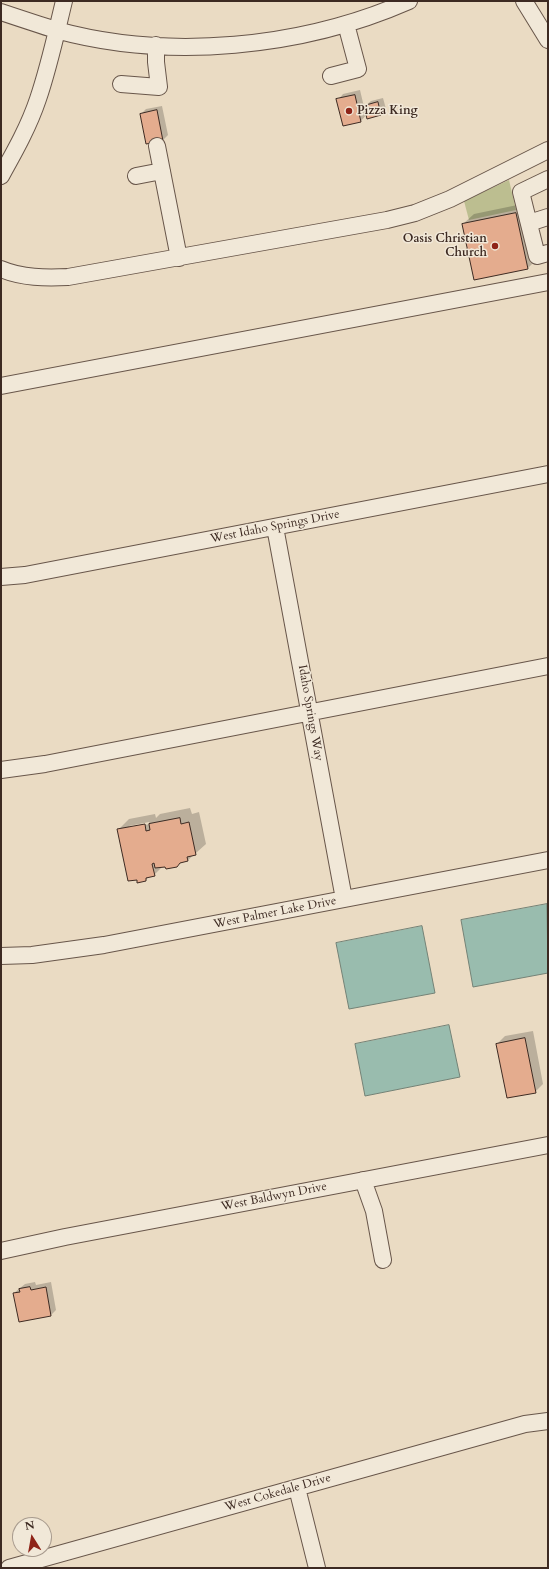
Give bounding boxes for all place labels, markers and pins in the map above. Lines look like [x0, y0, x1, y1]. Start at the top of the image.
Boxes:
place label: Pizza King [357, 104, 418, 118]
marker: Pizza King [344, 106, 354, 116]
place label: Oasis Christian Church [403, 232, 487, 260]
marker: Oasis Christian Church [490, 241, 500, 251]

